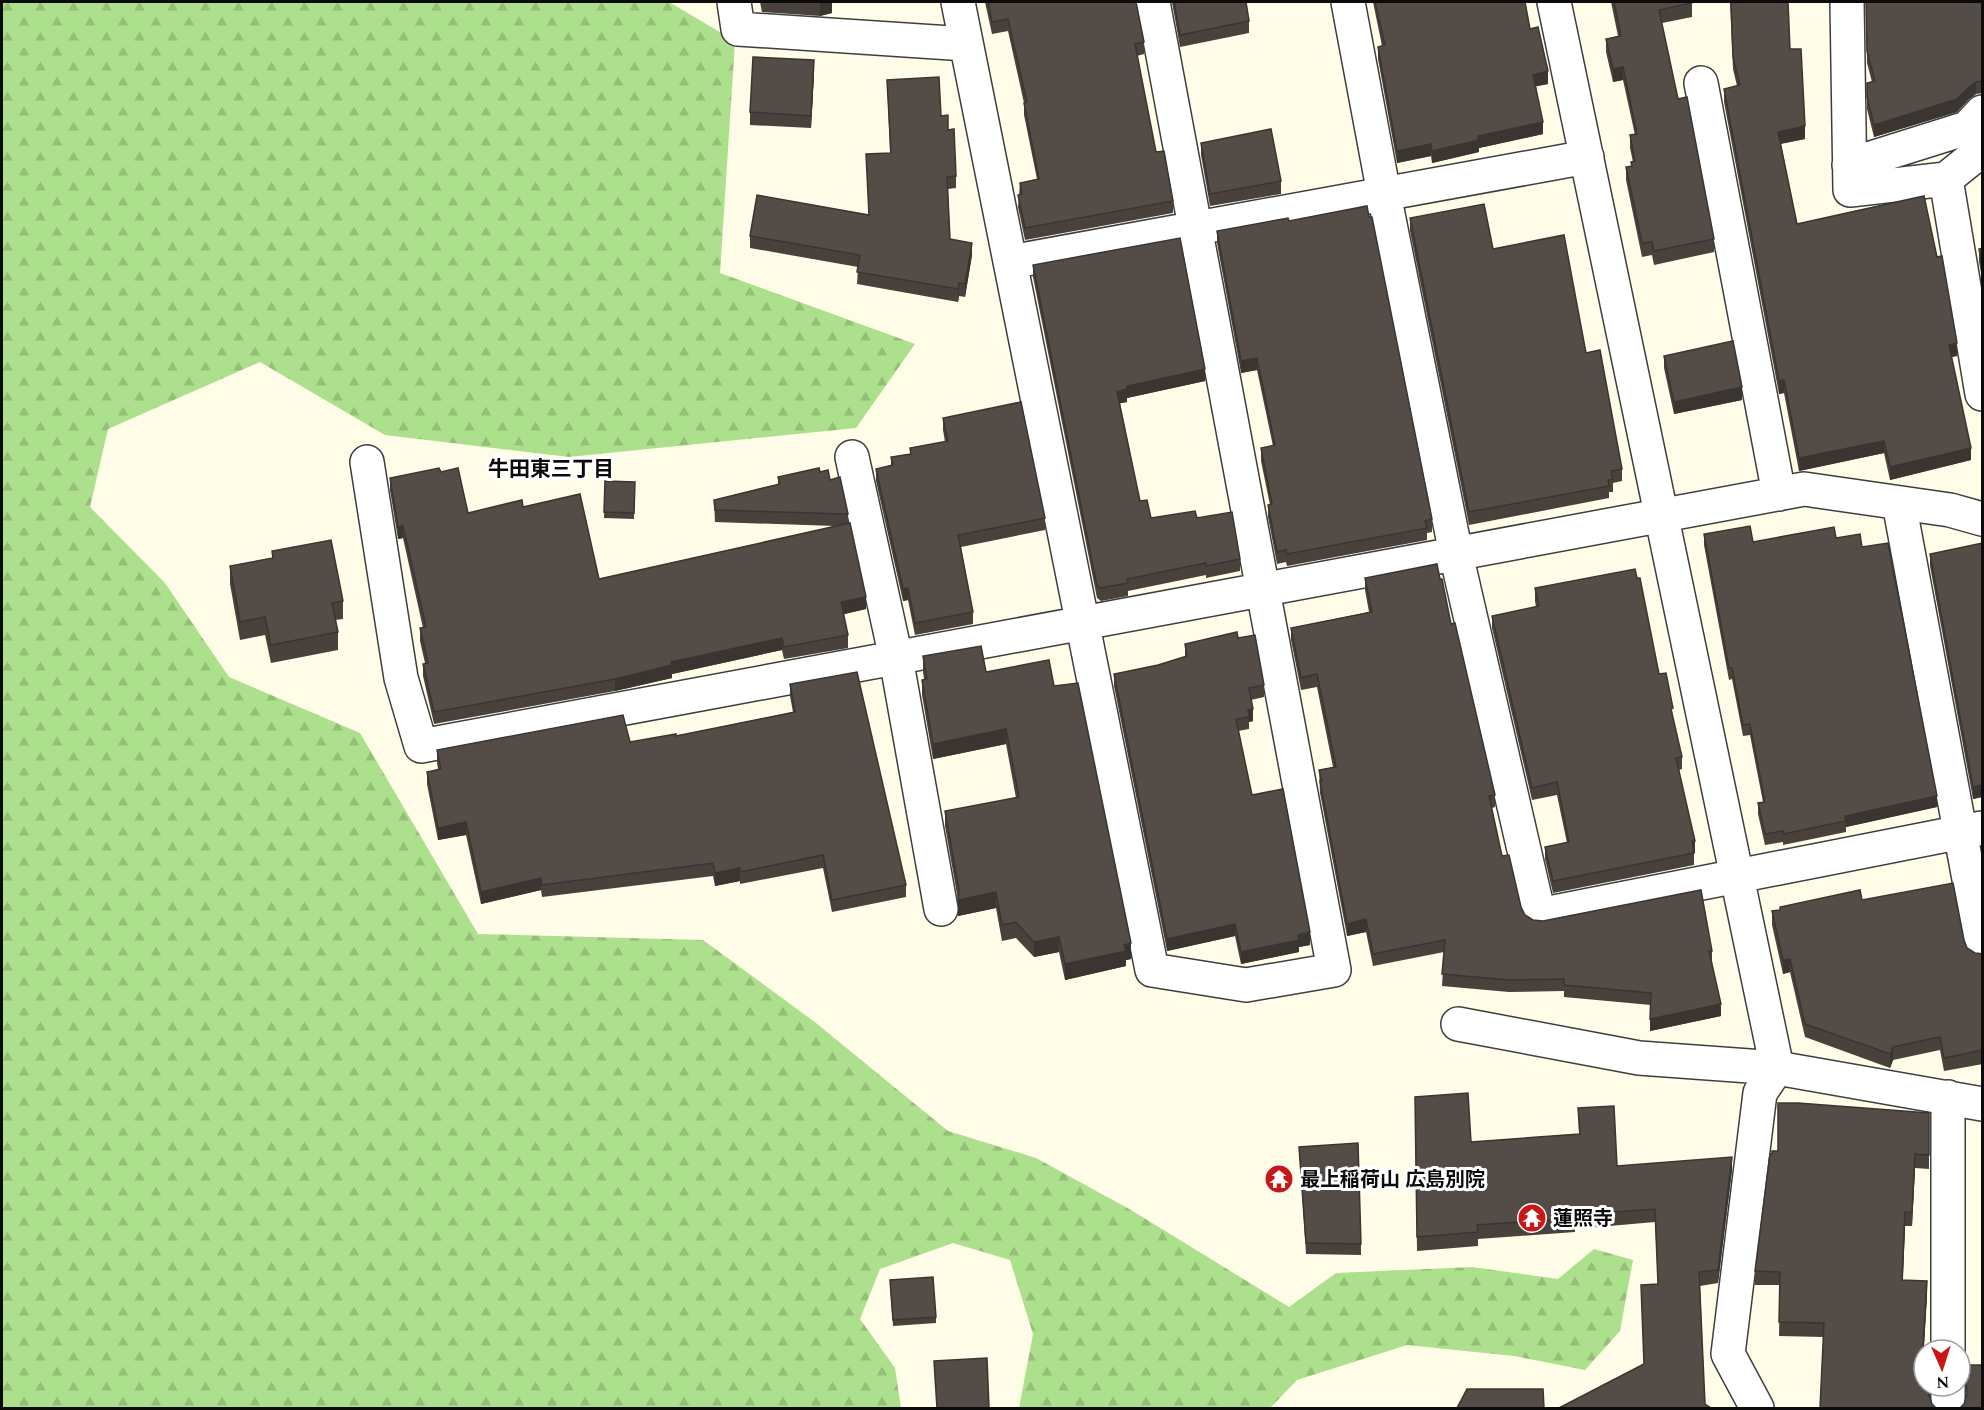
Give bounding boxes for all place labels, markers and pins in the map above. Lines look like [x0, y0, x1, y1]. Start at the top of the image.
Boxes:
temple icon: 最上稲荷山 広島別院 [1263, 1163, 1295, 1195]
place label: 最上稲荷山 広島別院 [1300, 1165, 1485, 1195]
temple icon: 蓮照寺 [1516, 1202, 1548, 1234]
place label: 蓮照寺 [1553, 1204, 1613, 1234]

